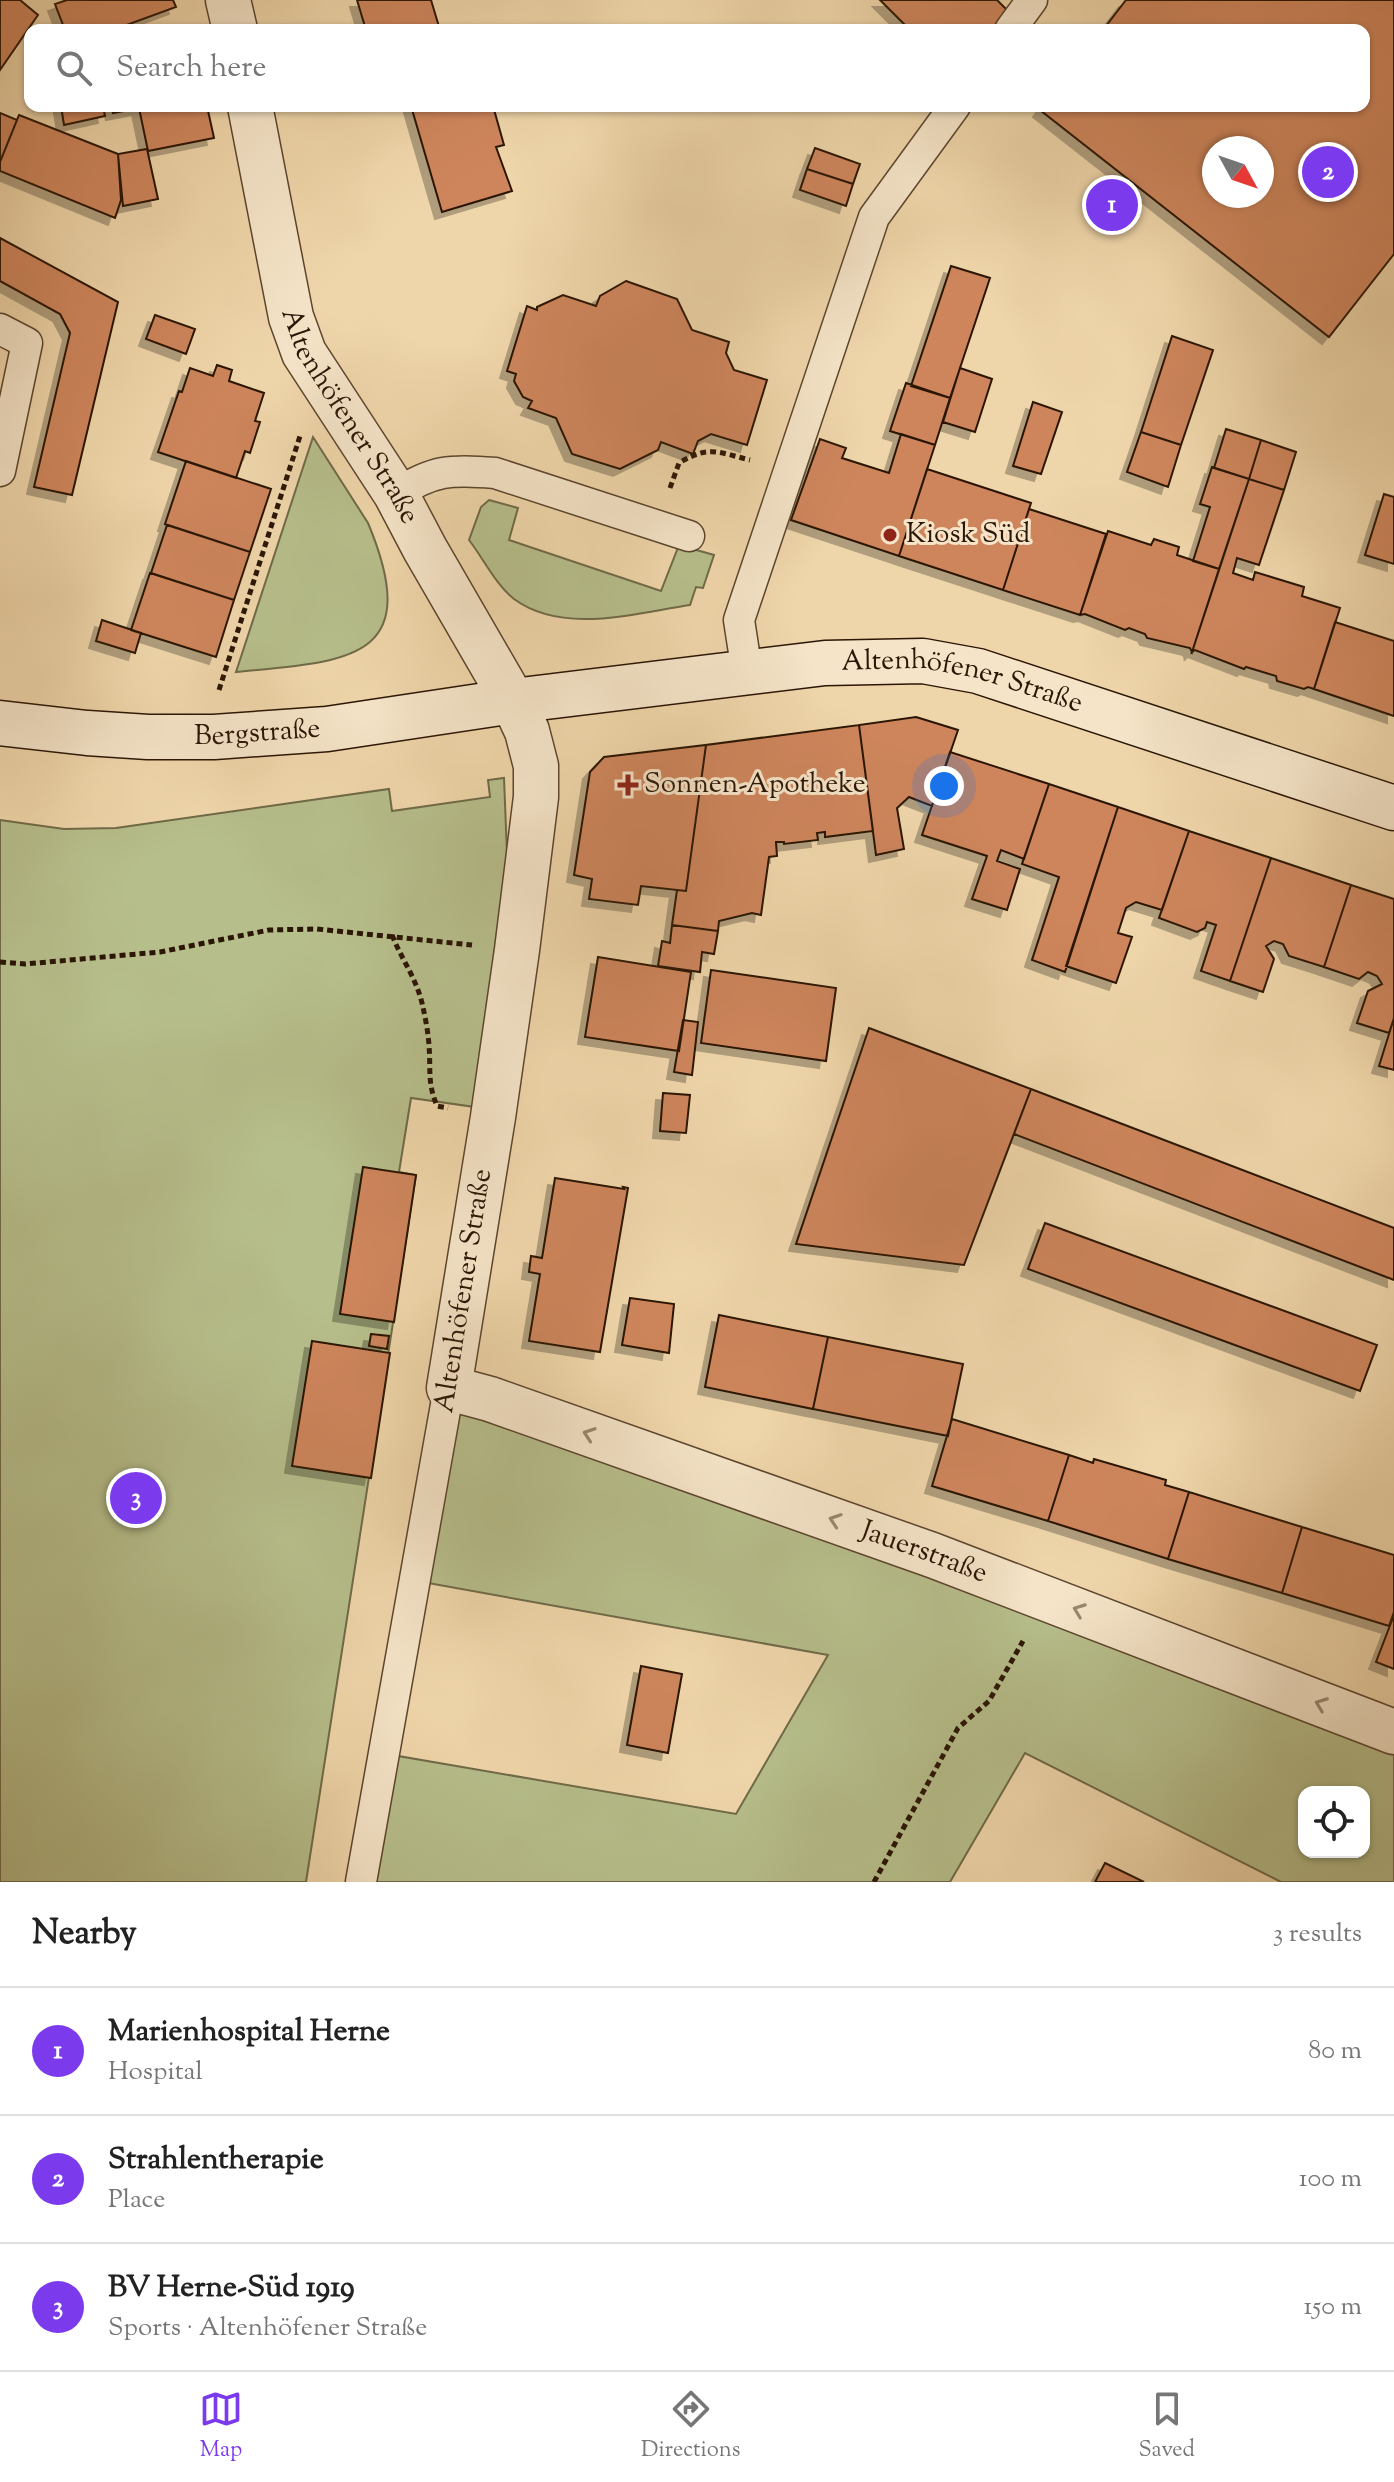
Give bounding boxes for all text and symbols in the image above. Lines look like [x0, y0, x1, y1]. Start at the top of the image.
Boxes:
search box [24, 24, 1370, 112]
icon: search [52, 46, 96, 90]
text: Search here [116, 47, 266, 90]
north arrow [1202, 136, 1274, 208]
pin: 2 [1302, 142, 1354, 202]
pin: 1 [1086, 175, 1138, 235]
street label: Altenhöfener Straße [269, 302, 428, 531]
place label: Kiosk Süd [906, 515, 1030, 555]
marker: Kiosk Süd [881, 526, 899, 544]
street label: Altenhöfener Straße [841, 641, 1088, 724]
street label: Bergstraße [194, 710, 322, 757]
place label: Sonnen-Apotheke [644, 765, 866, 805]
your location [924, 766, 964, 806]
marker: Sonnen-Apotheke [619, 776, 637, 794]
street label: Altenhöfener Straße [425, 1166, 503, 1416]
one-way arrow [583, 1428, 597, 1444]
pin: 3 [110, 1468, 162, 1528]
street label: Jauerstraße [853, 1511, 993, 1594]
one-way arrow [829, 1514, 843, 1530]
one-way arrow [1072, 1603, 1086, 1620]
one-way arrow [1315, 1697, 1329, 1714]
map controls [1298, 1786, 1370, 1858]
button: locate [1298, 1786, 1370, 1858]
text: Nearby [32, 1910, 137, 1959]
text: 3 results [1273, 1916, 1362, 1953]
text: Marienhospital Herne [108, 2011, 390, 2054]
text: 1 [54, 2033, 62, 2070]
text: 80 m [1308, 2033, 1362, 2070]
text: Hospital [108, 2054, 203, 2091]
text: Strahlentherapie [108, 2139, 324, 2182]
text: 2 [52, 2161, 64, 2198]
text: 100 m [1299, 2161, 1362, 2198]
text: Place [108, 2182, 165, 2219]
text: BV Herne-Süd 1919 [108, 2267, 355, 2310]
text: 3 [53, 2289, 63, 2326]
text: 150 m [1303, 2289, 1362, 2326]
text: Sports · Altenhöfener Straße [108, 2310, 427, 2347]
tab: Map [199, 2387, 243, 2467]
tab: Directions [641, 2387, 740, 2467]
tab: Saved [1138, 2387, 1195, 2467]

